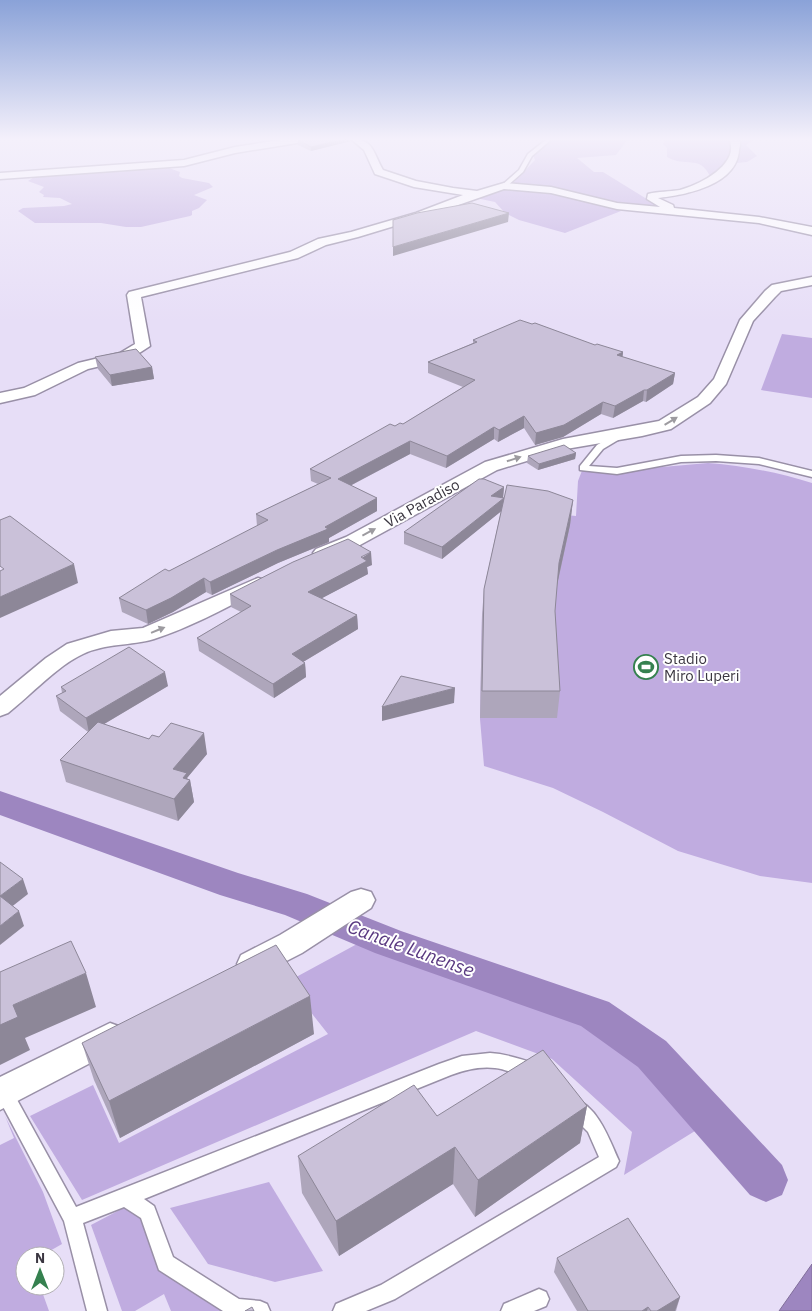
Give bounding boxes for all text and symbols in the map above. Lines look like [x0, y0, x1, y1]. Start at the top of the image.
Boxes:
one-way arrow [665, 417, 678, 426]
one-way arrow [507, 455, 522, 463]
street label: Via Paradiso [381, 475, 463, 531]
one-way arrow [362, 528, 376, 536]
one-way arrow [151, 625, 166, 633]
place label: Stadio Miro Luperi [664, 649, 739, 685]
sports icon: Stadio Miro Luperi [633, 654, 659, 680]
water label: Canale Lunense [344, 914, 478, 982]
north arrow [15, 1246, 65, 1296]
text: N [35, 1249, 45, 1267]

